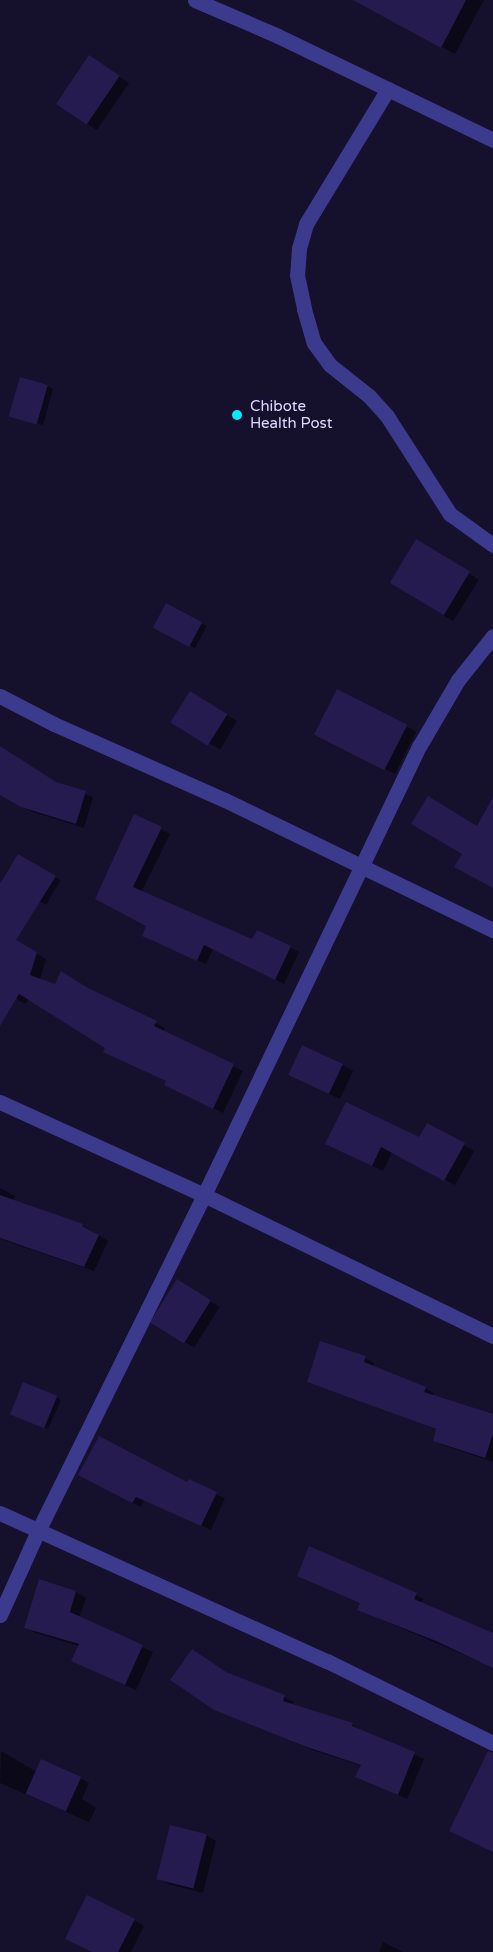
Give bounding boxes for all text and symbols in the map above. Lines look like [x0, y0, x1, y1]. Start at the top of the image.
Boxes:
place label: Chibote Health Post [250, 397, 332, 432]
marker: Chibote Health Post [228, 406, 246, 424]

